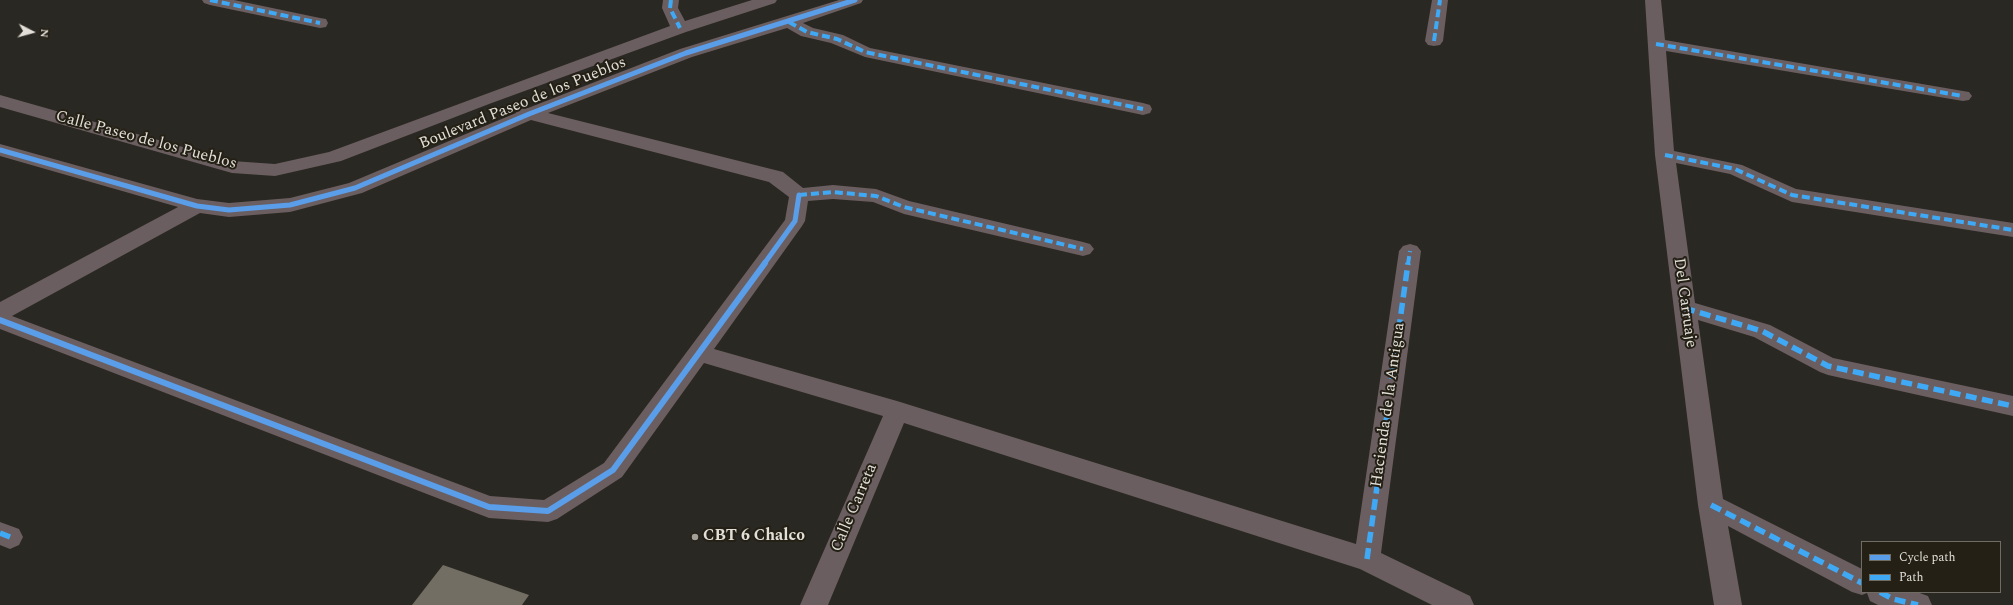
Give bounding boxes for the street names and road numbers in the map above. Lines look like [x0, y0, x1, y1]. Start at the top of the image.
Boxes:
street label: Boulevard Paseo de los Pueblos [417, 54, 629, 154]
street label: Calle Paseo de los Pueblos [53, 108, 239, 174]
street label: Del Carruaje [1668, 257, 1700, 349]
street label: Hacienda de la Antigua [1368, 321, 1410, 489]
street label: Calle Carreta [828, 461, 882, 555]

